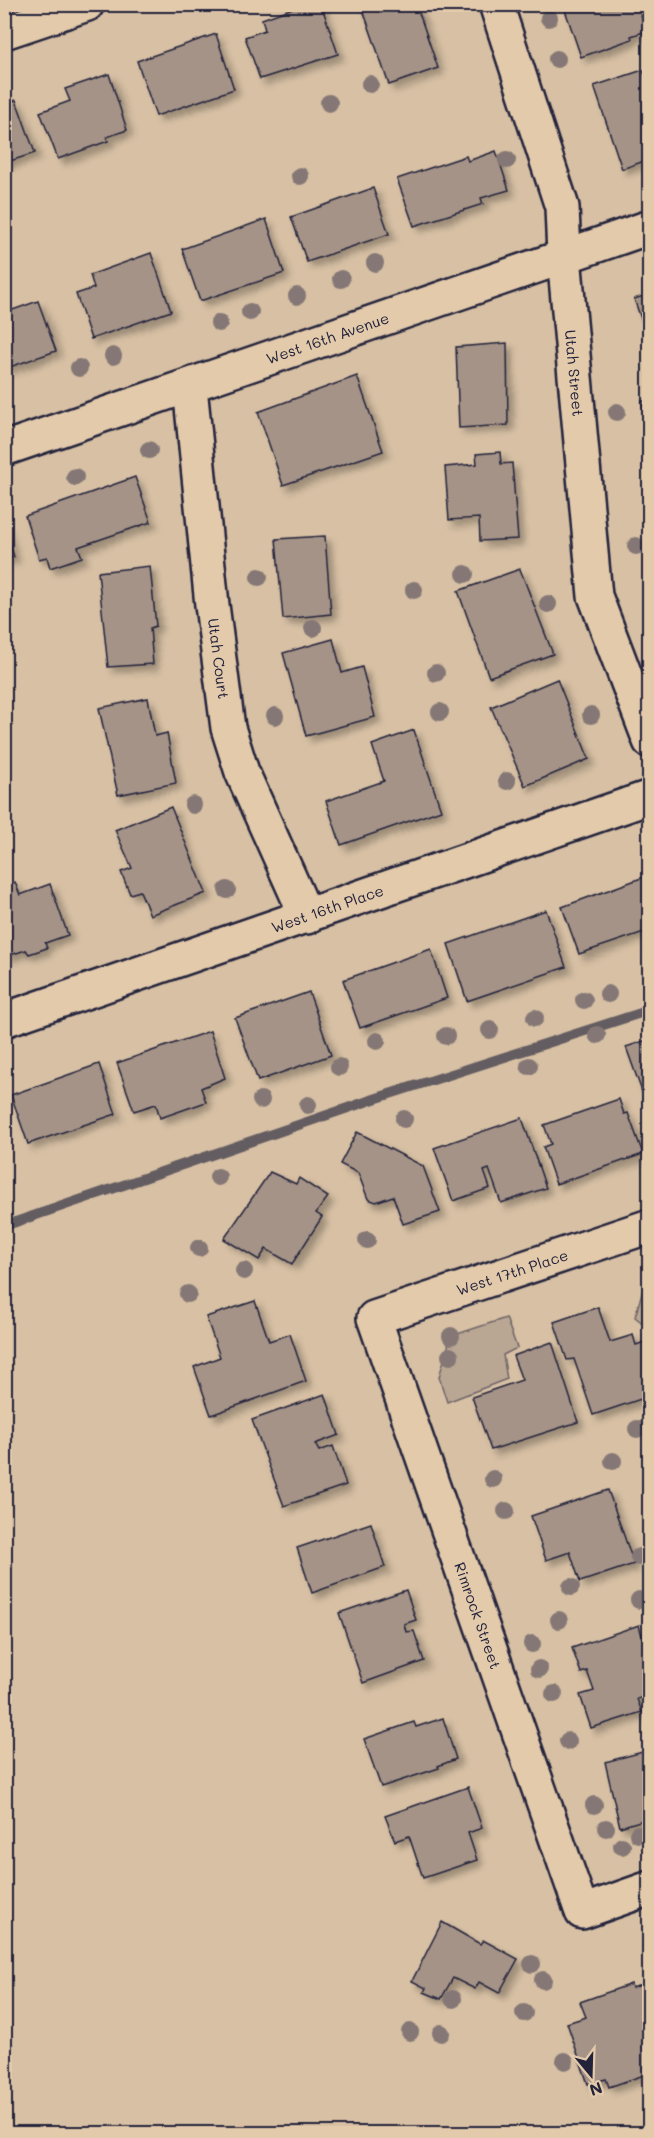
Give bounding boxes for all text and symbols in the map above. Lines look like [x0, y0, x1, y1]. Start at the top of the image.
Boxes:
street label: West 16th Avenue [263, 307, 392, 368]
street label: Utah Street [561, 329, 589, 417]
street label: Utah Court [204, 617, 234, 700]
street label: West 16th Place [269, 880, 386, 937]
street label: West 17th Place [454, 1244, 570, 1300]
street label: Rimrock Street [450, 1559, 506, 1672]
north arrow [561, 2045, 621, 2105]
text: N [587, 2078, 605, 2102]

